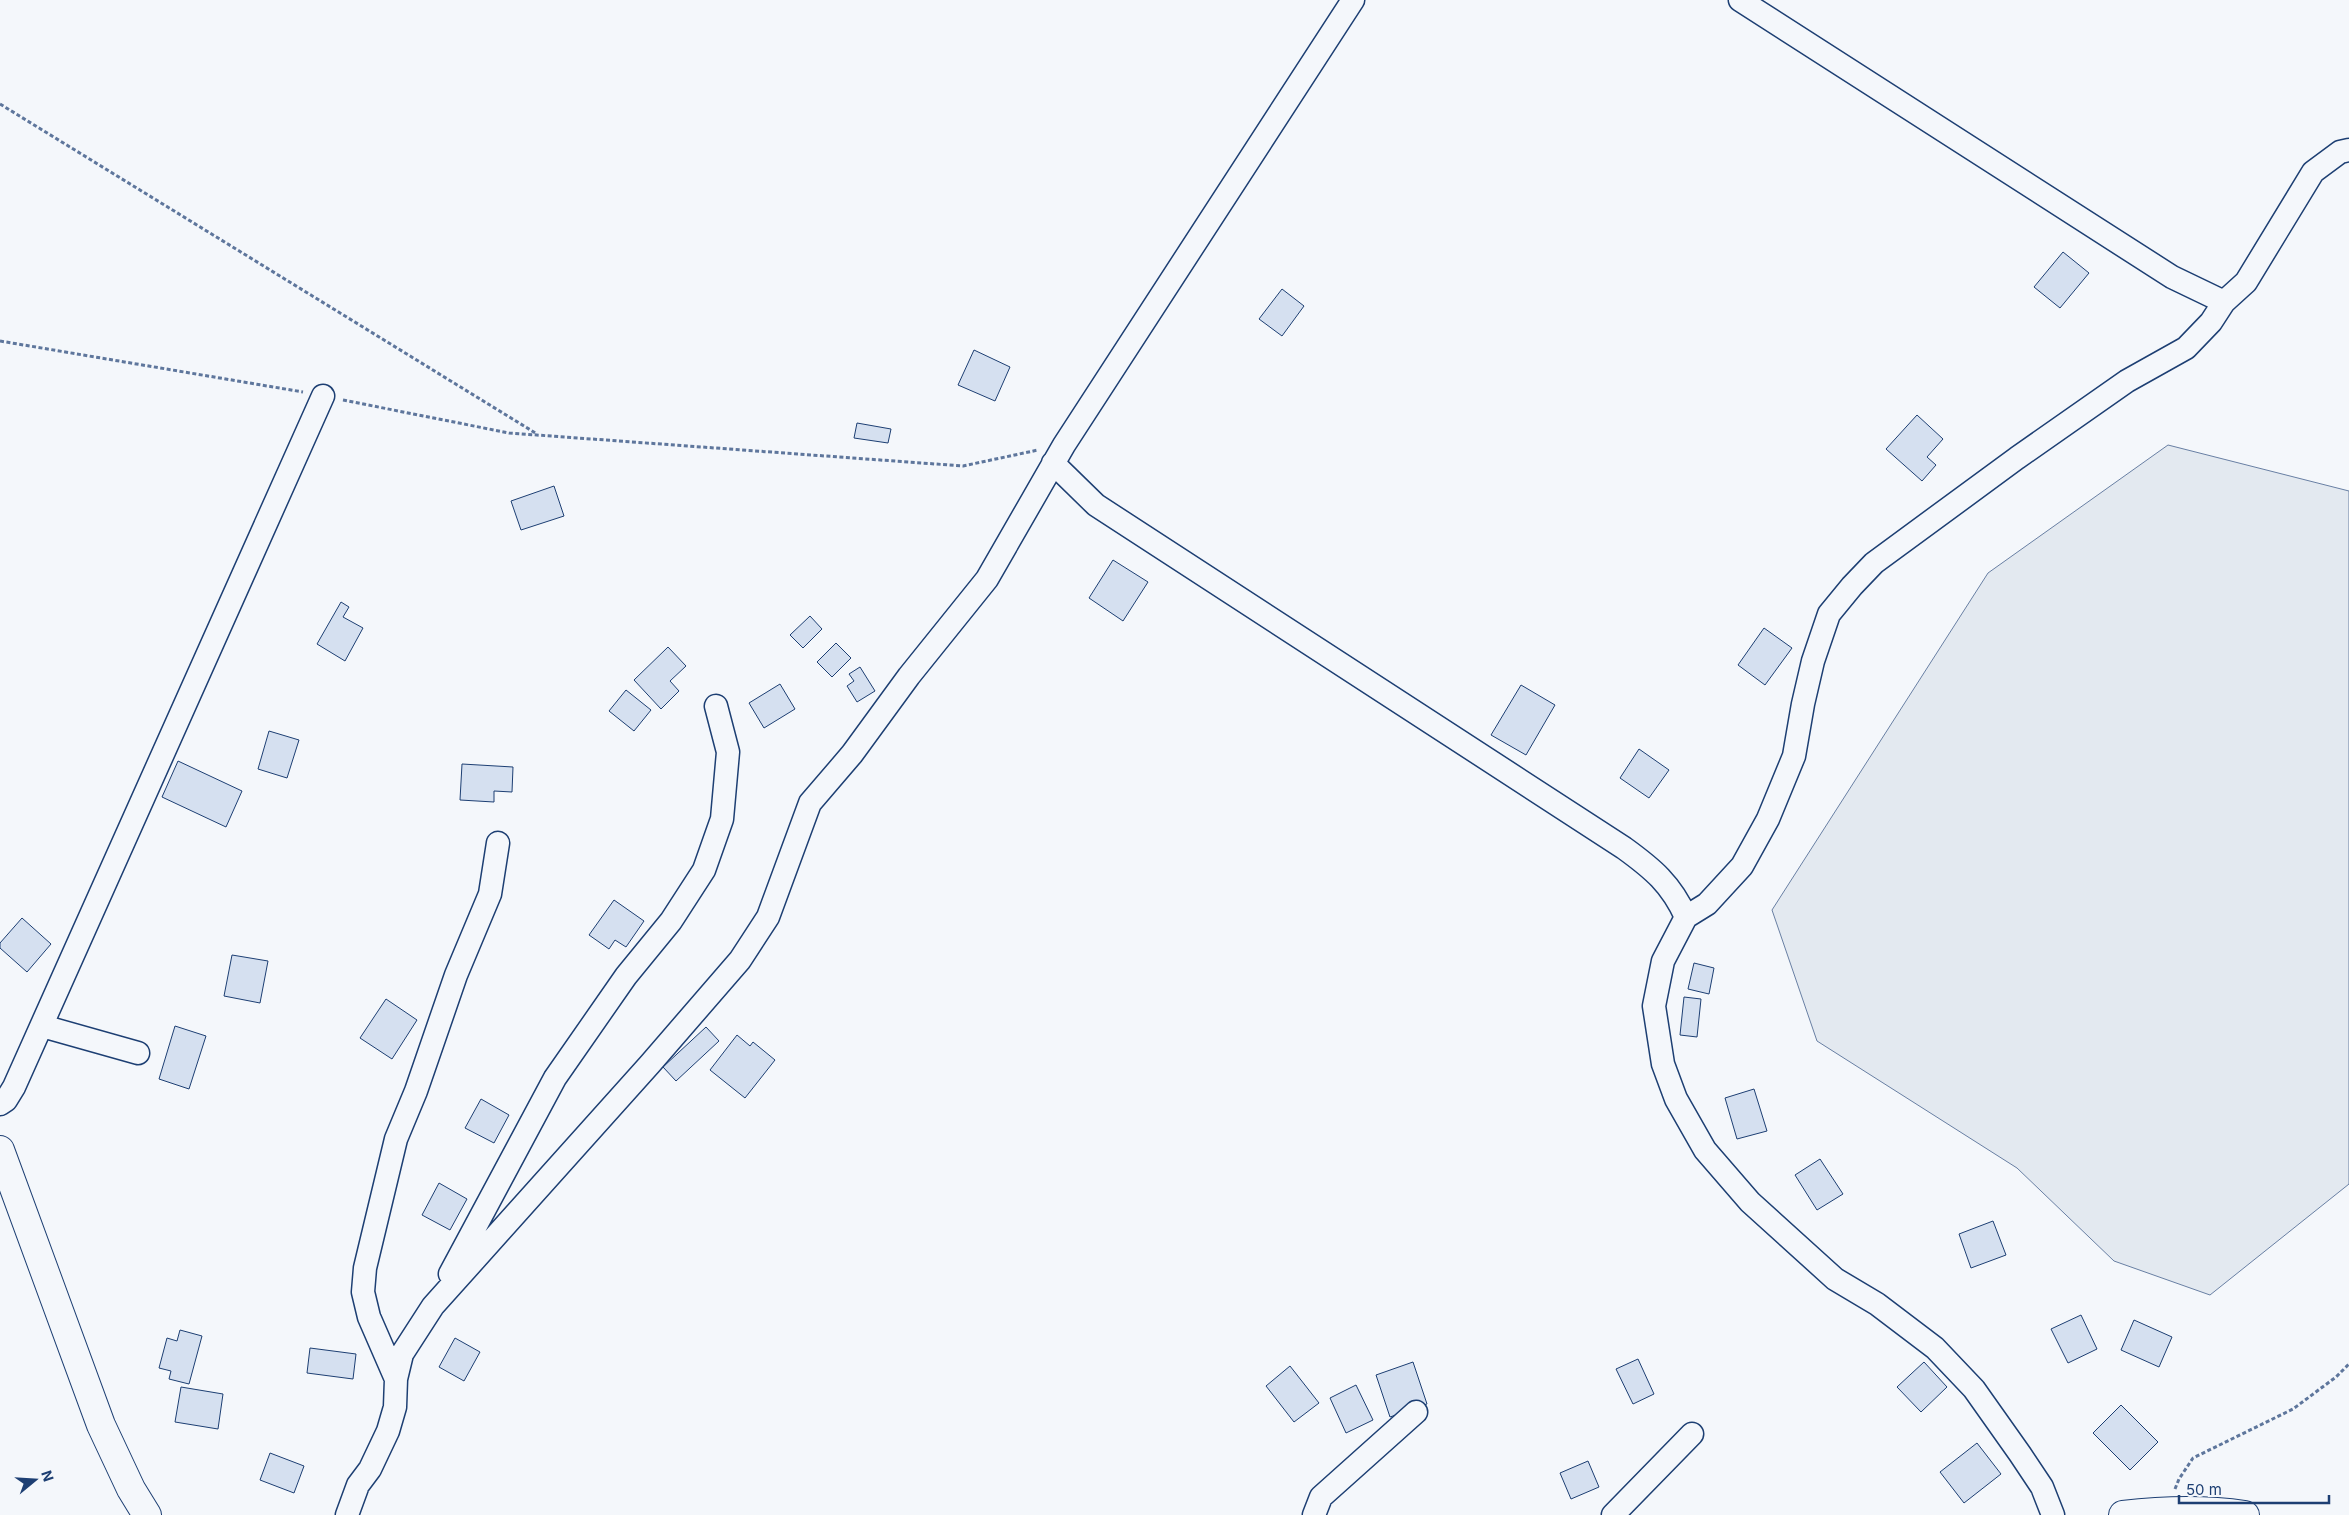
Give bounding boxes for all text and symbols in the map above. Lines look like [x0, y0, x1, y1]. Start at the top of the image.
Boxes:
north arrow [10, 1455, 60, 1505]
text: N [38, 1468, 58, 1484]
scale bar [2179, 1472, 2329, 1504]
text: 50 m [2186, 1480, 2222, 1499]

